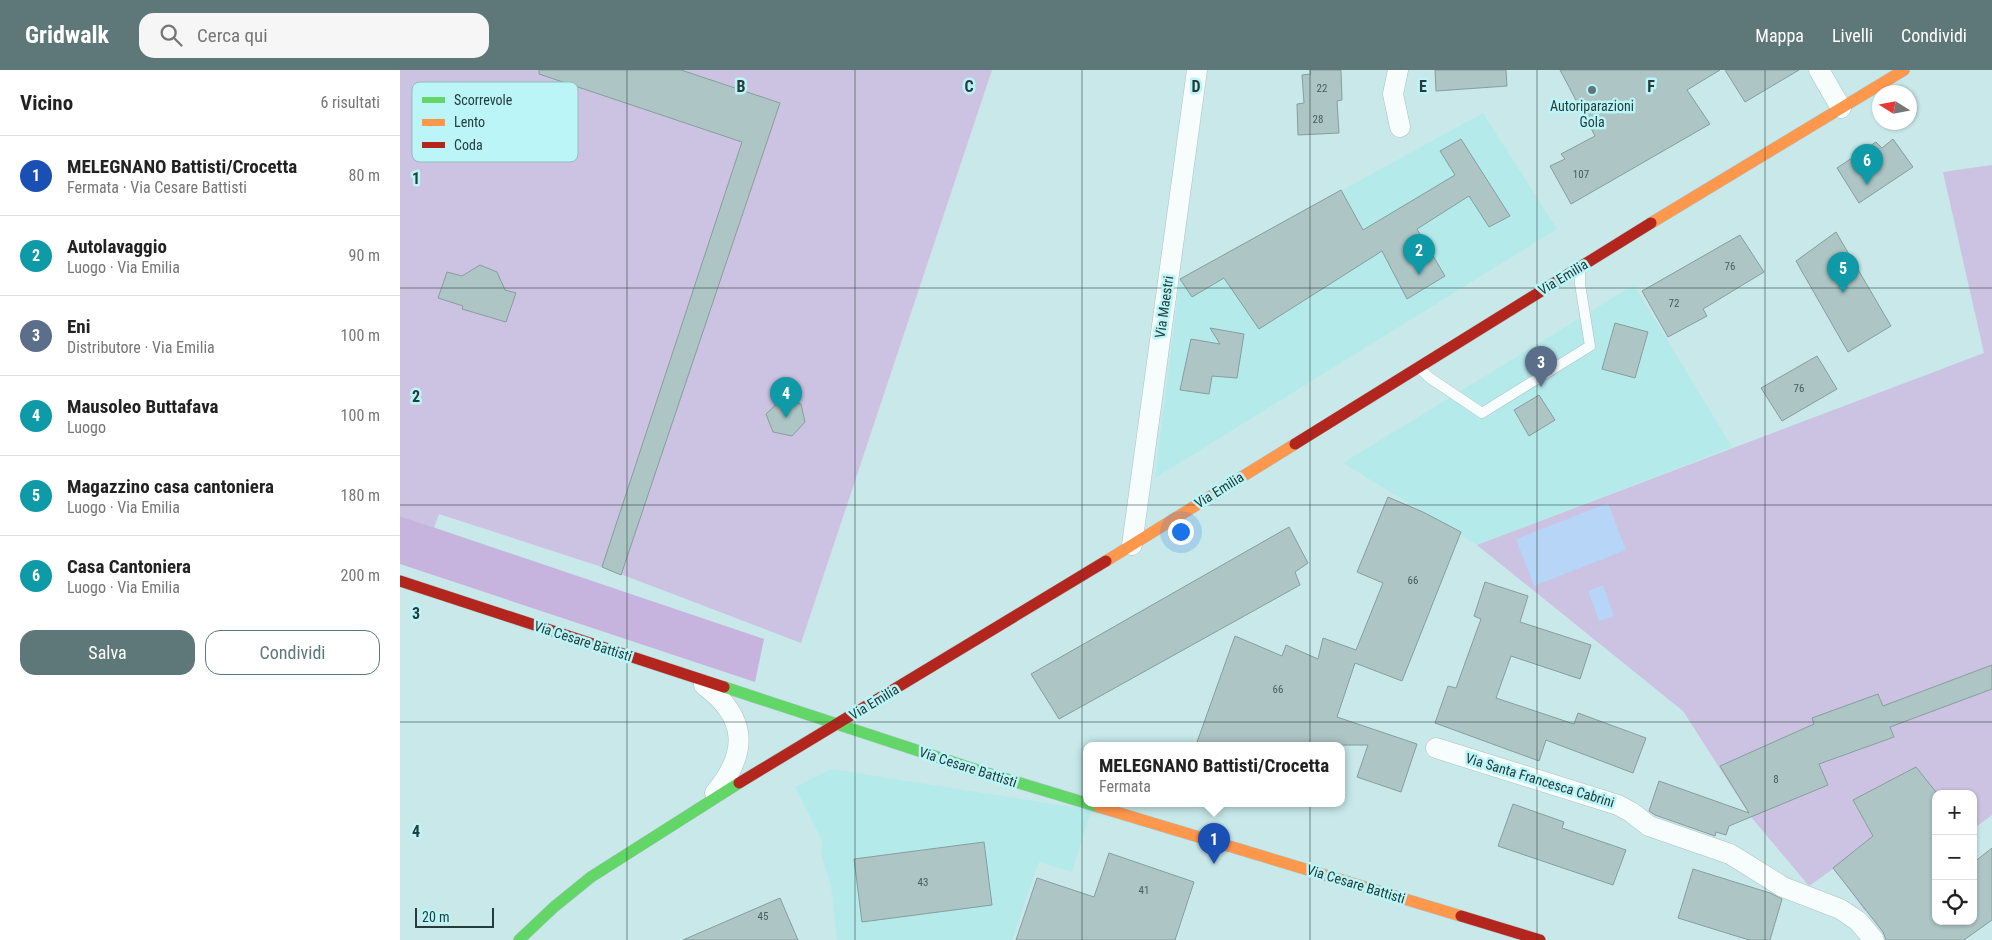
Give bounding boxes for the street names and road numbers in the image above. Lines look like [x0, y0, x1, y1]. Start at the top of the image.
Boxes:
street label: Via Emilia [1535, 256, 1591, 298]
street label: Via Maestri [1152, 275, 1176, 339]
street label: Via Emilia [1192, 469, 1246, 511]
street label: Via Cesare Battisti [532, 618, 634, 664]
street label: Via Emilia [846, 681, 902, 723]
street label: Via Cesare Battisti [917, 744, 1019, 790]
street label: Via Santa Francesca Cabrini [1464, 750, 1616, 810]
street label: Via Cesare Battisti [1305, 861, 1407, 907]

